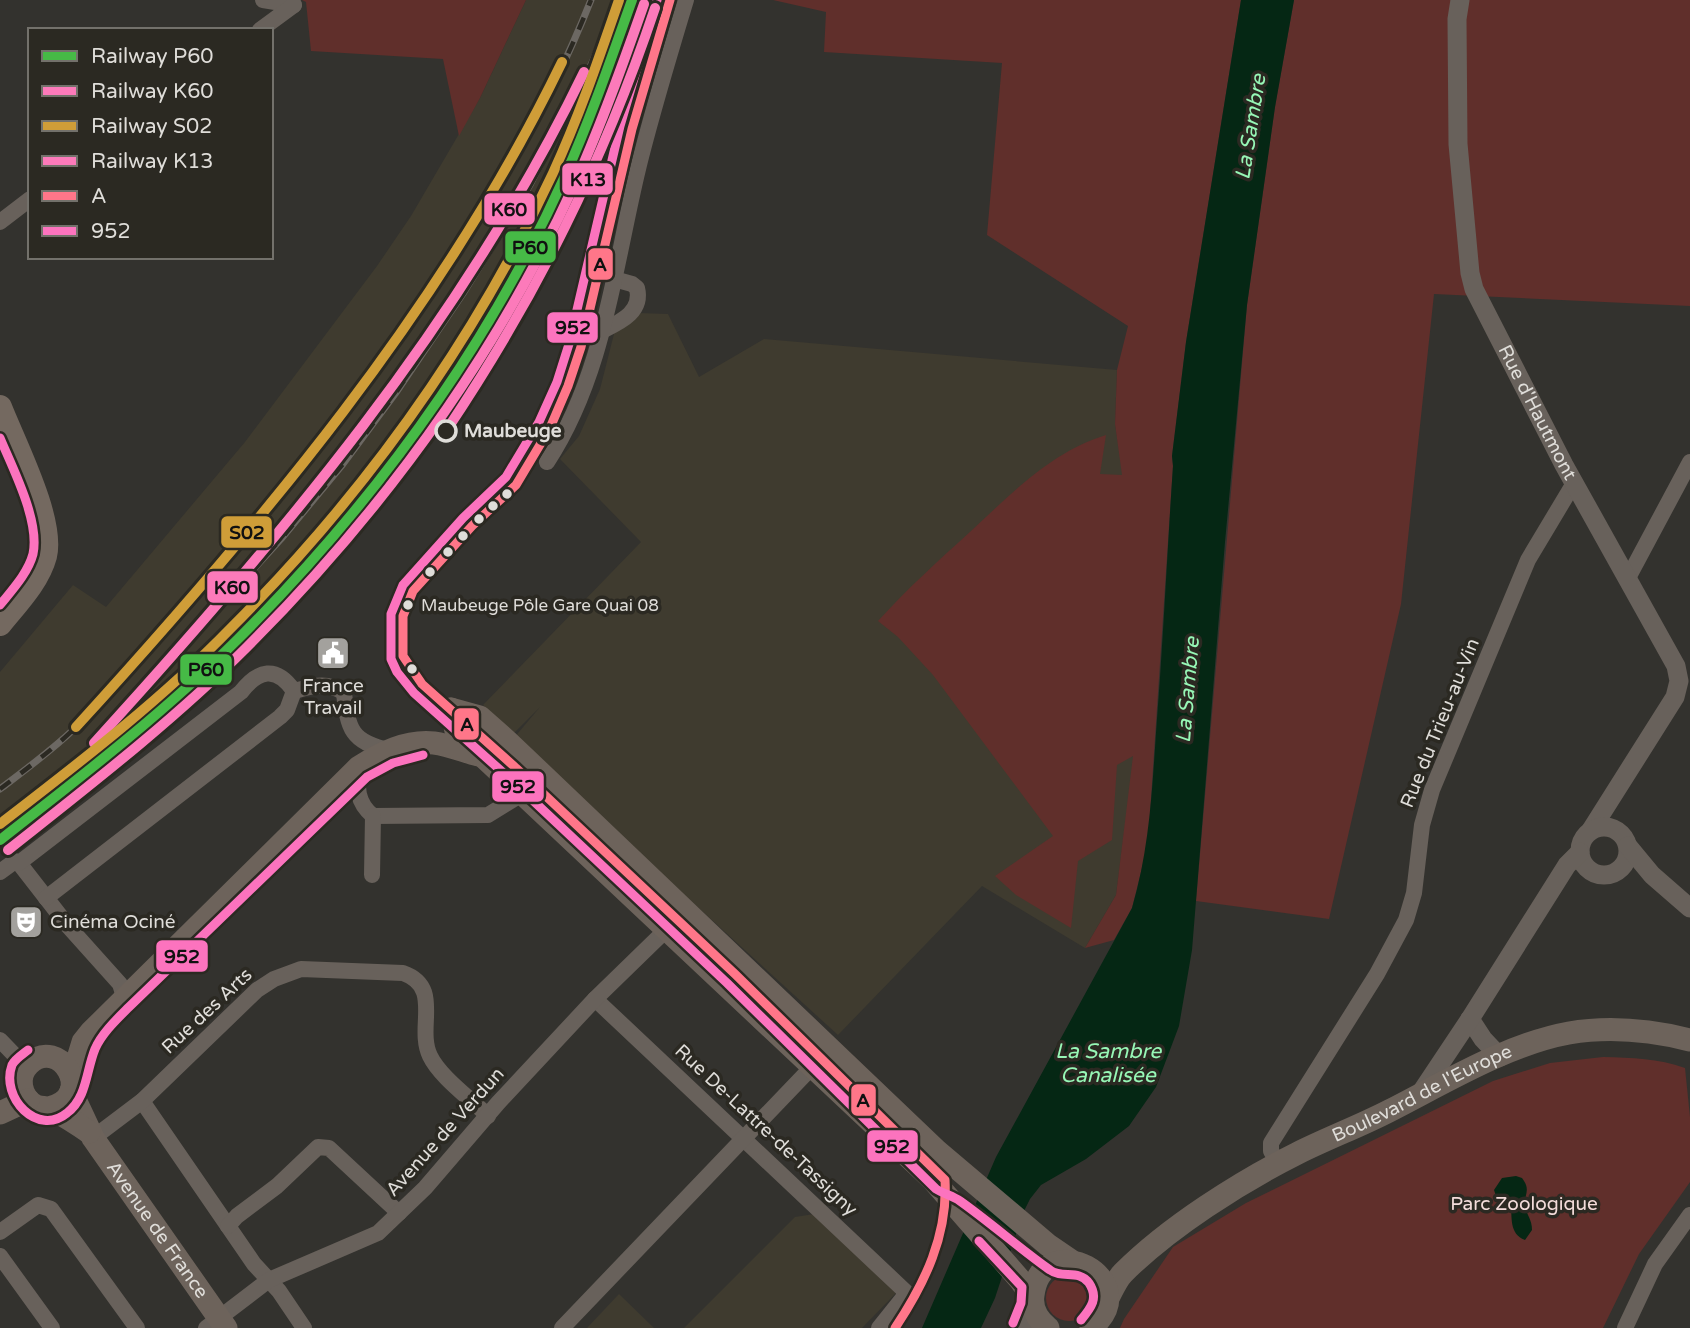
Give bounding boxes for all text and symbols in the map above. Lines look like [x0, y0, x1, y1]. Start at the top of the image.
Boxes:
legend [28, 28, 273, 259]
text: Railway P60 [91, 44, 214, 69]
water label: La Sambre [1230, 71, 1272, 181]
text: Railway K60 [91, 79, 214, 104]
text: Railway S02 [91, 114, 212, 139]
text: Railway K13 [91, 149, 214, 174]
line badge: K13 [561, 162, 614, 196]
text: K13 [570, 169, 606, 191]
text: A [91, 184, 107, 209]
line badge: K60 [483, 192, 536, 226]
text: K60 [491, 199, 527, 221]
text: 952 [91, 219, 131, 244]
line badge: P60 [504, 230, 557, 264]
text: P60 [512, 237, 548, 259]
line badge: A [587, 247, 614, 281]
text: A [593, 254, 607, 276]
line badge: 952 [546, 311, 599, 344]
text: 952 [555, 317, 591, 339]
street label: Rue d'Hautmont [1494, 341, 1581, 484]
marker: Maubeuge [435, 420, 457, 442]
place label: Maubeuge [464, 420, 562, 443]
unlabelled marker [500, 487, 514, 501]
unlabelled marker [486, 499, 500, 513]
unlabelled marker [472, 512, 486, 526]
line badge: S02 [220, 515, 273, 549]
text: S02 [229, 522, 265, 544]
unlabelled marker [456, 529, 470, 543]
unlabelled marker [441, 545, 455, 559]
unlabelled marker [423, 565, 437, 579]
line badge: K60 [206, 570, 259, 604]
text: K60 [214, 577, 250, 599]
place label: Maubeuge Pôle Gare Quai 08 [421, 595, 659, 616]
marker: Maubeuge Pôle Gare Quai 08 [401, 598, 415, 612]
public building icon: France Travail [314, 634, 352, 672]
water label: La Sambre [1171, 635, 1205, 744]
street label: Rue du Trieu-au-Vin [1396, 635, 1484, 811]
line badge: P60 [179, 653, 233, 686]
text: P60 [188, 659, 224, 681]
unlabelled marker [405, 662, 419, 676]
place label: France Travail [302, 675, 364, 719]
line badge: A [453, 707, 480, 741]
text: A [460, 714, 474, 736]
line badge: 952 [491, 770, 545, 803]
text: 952 [500, 776, 536, 798]
theatre icon: Cinéma Ociné [7, 903, 45, 941]
place label: Cinéma Ociné [50, 911, 176, 933]
line badge: 952 [155, 939, 209, 973]
text: 952 [164, 946, 200, 968]
street label: Rue des Arts [157, 964, 257, 1058]
water label: La Sambre Canalisée [1055, 1039, 1162, 1088]
street label: Rue De-Lattre-de-Tassigny [670, 1040, 862, 1220]
street label: Boulevard de l'Europe [1329, 1040, 1515, 1147]
street label: Avenue de Verdun [381, 1063, 509, 1201]
line badge: A [850, 1083, 877, 1117]
text: A [856, 1090, 870, 1112]
line badge: 952 [866, 1129, 919, 1163]
text: 952 [874, 1136, 910, 1158]
street label: Avenue de France [102, 1157, 213, 1303]
park label: Parc Zoologique [1450, 1193, 1598, 1215]

